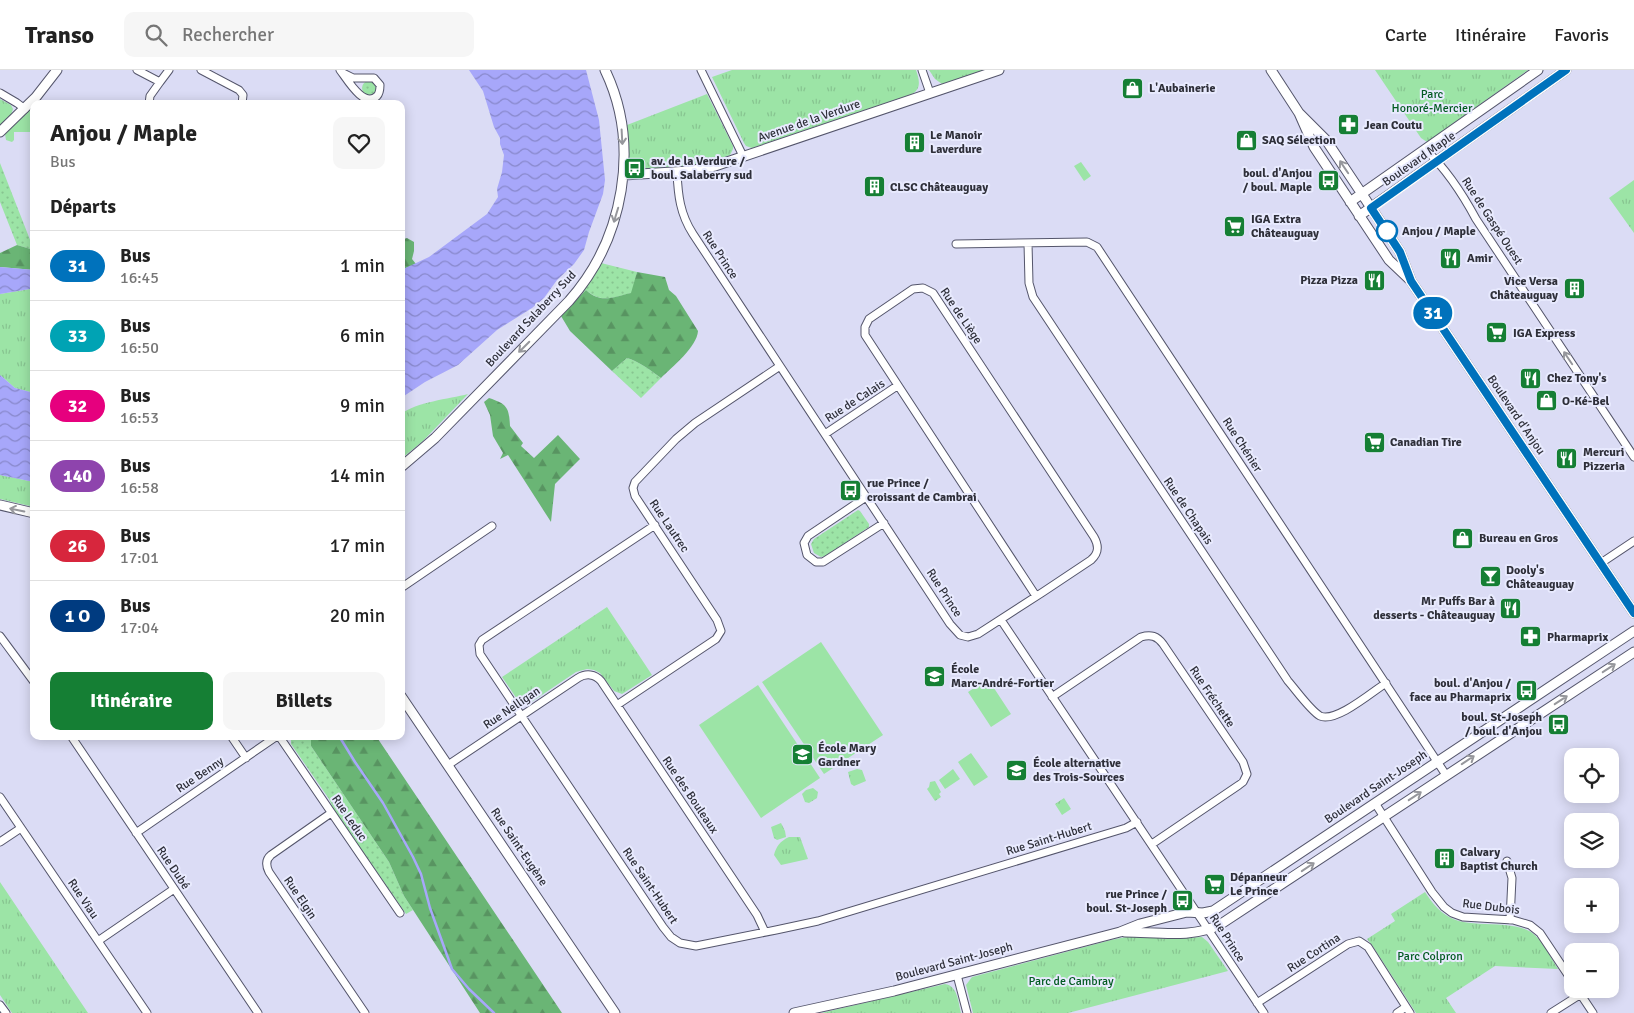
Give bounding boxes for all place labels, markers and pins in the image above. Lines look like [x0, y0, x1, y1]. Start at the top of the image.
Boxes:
shop icon: L'Aubainerie [1121, 76, 1145, 100]
place label: L'Aubainerie [1149, 81, 1215, 96]
pharmacy icon: Jean Coutu [1336, 113, 1360, 137]
place label: Jean Coutu [1364, 118, 1423, 133]
place label: Le Manoir Laverdure [930, 128, 982, 157]
shop icon: SAQ Sélection [1234, 128, 1258, 152]
building icon: Le Manoir Laverdure [902, 130, 926, 154]
place label: SAQ Sélection [1262, 133, 1336, 148]
place label: av. de la Verdure / boul. Salaberry sud [651, 154, 753, 183]
bus stop icon: av. de la Verdure / boul. Salaberry sud [623, 156, 647, 180]
place label: boul. d'Anjou / boul. Maple [1243, 166, 1312, 195]
bus stop icon: boul. d'Anjou / boul. Maple [1316, 168, 1340, 192]
building icon: CLSC Châteauguay [862, 175, 886, 199]
place label: CLSC Châteauguay [890, 180, 988, 195]
place label: IGA Extra Châteauguay [1251, 212, 1319, 241]
supermarket icon: IGA Extra Châteauguay [1223, 214, 1247, 238]
marker: Anjou / Maple [1376, 220, 1398, 242]
place label: Anjou / Maple [1402, 224, 1476, 239]
restaurant icon: Amir [1439, 246, 1463, 270]
place label: Amir [1467, 251, 1493, 266]
restaurant icon: Pizza Pizza [1362, 268, 1386, 292]
place label: Pizza Pizza [1300, 273, 1358, 288]
place label: Vice Versa Châteauguay [1490, 274, 1558, 303]
building icon: Vice Versa Châteauguay [1562, 276, 1586, 300]
supermarket icon: IGA Express [1485, 321, 1509, 345]
place label: IGA Express [1513, 326, 1576, 341]
restaurant icon: Chez Tony's [1519, 366, 1543, 390]
place label: Chez Tony's [1547, 371, 1607, 386]
shop icon: O-Ké-Bel [1534, 389, 1558, 413]
place label: O-Ké-Bel [1562, 394, 1610, 409]
supermarket icon: Canadian Tire [1362, 430, 1386, 454]
place label: Canadian Tire [1390, 435, 1462, 450]
place label: Mercuri Pizzeria [1583, 445, 1625, 474]
restaurant icon: Mercuri Pizzeria [1555, 447, 1579, 471]
place label: rue Prince / croissant de Cambrai [867, 476, 977, 505]
bus stop icon: rue Prince / croissant de Cambrai [839, 478, 863, 502]
shop icon: Bureau en Gros [1451, 526, 1475, 550]
place label: Bureau en Gros [1479, 531, 1559, 546]
place label: Dooly's Châteauguay [1506, 563, 1574, 592]
bar icon: Dooly's Châteauguay [1478, 565, 1502, 589]
place label: Mr Puffs Bar à desserts - Châteauguay [1373, 594, 1495, 623]
restaurant icon: Mr Puffs Bar à desserts - Châteauguay [1499, 596, 1523, 620]
pharmacy icon: Pharmaprix [1519, 625, 1543, 649]
place label: Pharmaprix [1547, 630, 1608, 645]
place label: École Marc-André-Fortier [951, 662, 1054, 691]
school or university icon: École Marc-André-Fortier [923, 664, 947, 688]
place label: boul. d'Anjou / face au Pharmaprix [1409, 676, 1512, 705]
bus stop icon: boul. d'Anjou / face au Pharmaprix [1515, 678, 1539, 702]
place label: boul. St-Joseph / boul. d'Anjou [1461, 710, 1542, 739]
bus stop icon: boul. St-Joseph / boul. d'Anjou [1546, 712, 1570, 736]
place label: École Mary Gardner [818, 741, 876, 770]
school or university icon: École Mary Gardner [790, 743, 814, 767]
place label: École alternative des Trois-Sources [1033, 756, 1125, 785]
school or university icon: École alternative des Trois-Sources [1005, 758, 1029, 782]
place label: Calvary Baptist Church [1460, 845, 1538, 874]
building icon: Calvary Baptist Church [1432, 847, 1456, 871]
place label: Dépanneur Le Prince [1230, 870, 1287, 899]
supermarket icon: Dépanneur Le Prince [1202, 872, 1226, 896]
place label: rue Prince / boul. St-Joseph [1086, 887, 1168, 916]
bus stop icon: rue Prince / boul. St-Joseph [1171, 889, 1195, 913]

